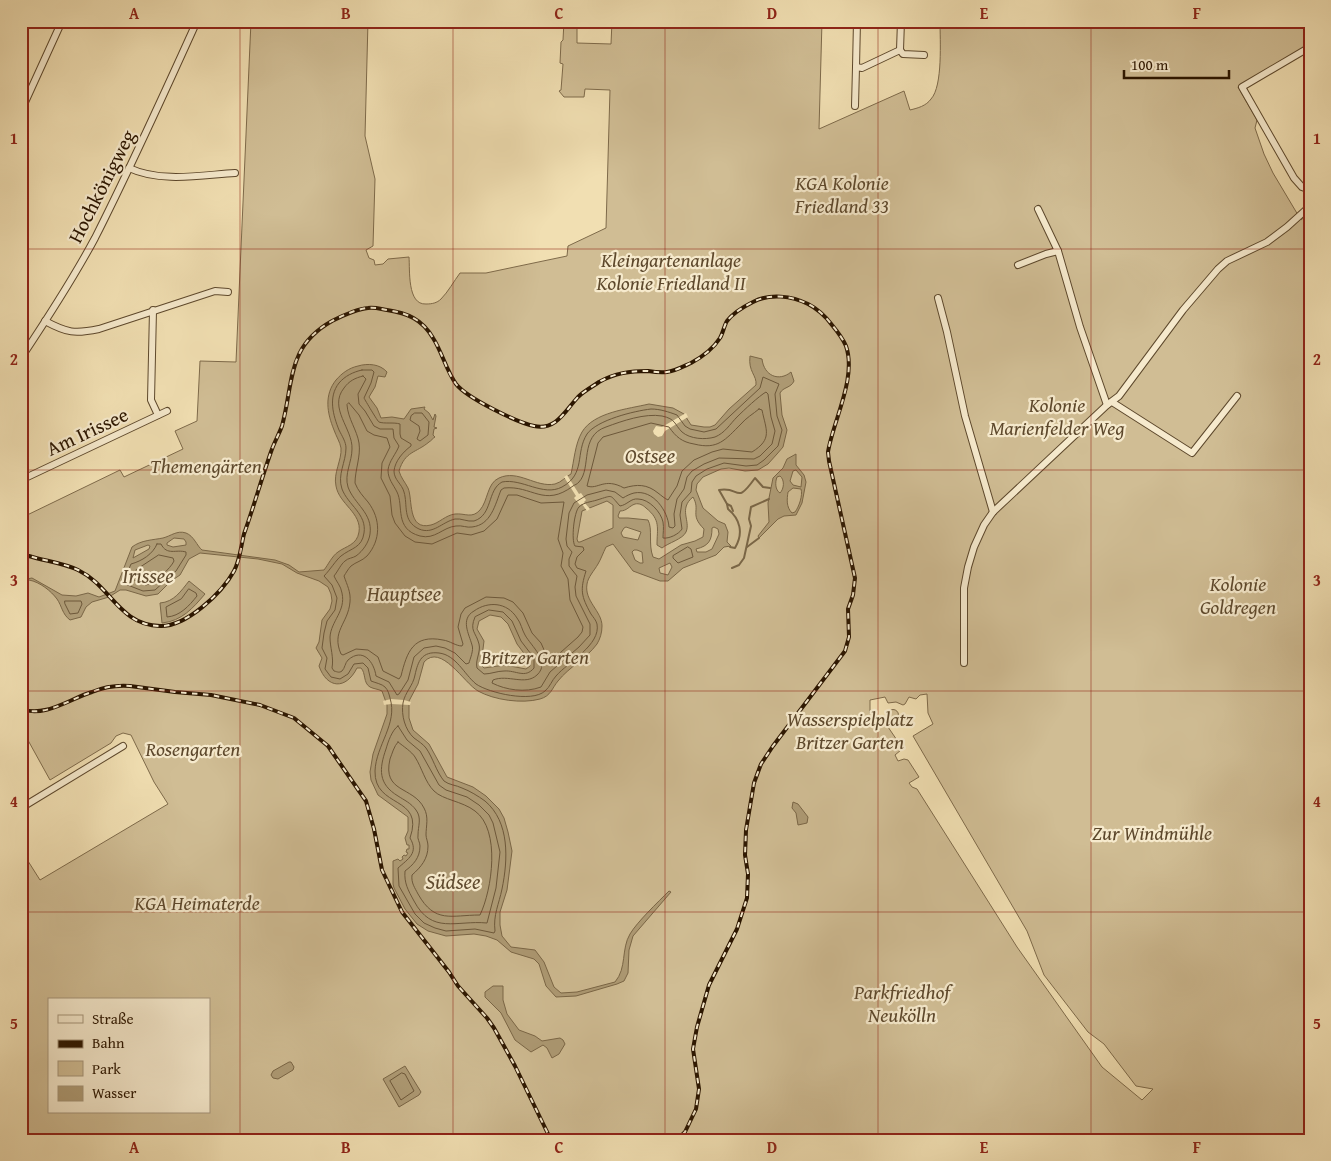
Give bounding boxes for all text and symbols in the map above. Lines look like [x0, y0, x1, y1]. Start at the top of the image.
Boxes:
text: A [129, 1, 140, 25]
text: B [341, 1, 351, 25]
text: C [554, 1, 564, 25]
text: D [767, 1, 777, 25]
text: E [980, 1, 989, 25]
text: F [1193, 1, 1201, 25]
scale bar [1124, 48, 1228, 80]
text: 100 m [1131, 54, 1169, 75]
street label: Hochkönigweg [60, 124, 142, 248]
text: 1 [10, 126, 18, 150]
text: 1 [1313, 126, 1321, 150]
park label: KGA Kolonie Friedland 33 [794, 168, 889, 220]
park label: Kleingartenanlage Kolonie Friedland II [595, 245, 747, 297]
text: 2 [10, 347, 18, 371]
text: 2 [1313, 347, 1321, 371]
park label: Kolonie Marienfelder Weg [990, 390, 1124, 442]
street label: Am Irissee [41, 399, 133, 463]
water label: Ostsee [625, 440, 675, 471]
park label: Themengärten [150, 451, 262, 480]
water label: Irissee [122, 560, 174, 591]
text: 3 [10, 568, 18, 592]
text: 3 [1313, 568, 1321, 592]
park label: Kolonie Goldregen [1200, 569, 1276, 621]
water label: Hauptsee [366, 578, 441, 609]
park label: Britzer Garten [480, 642, 589, 671]
park label: Wasserspielplatz Britzer Garten [787, 704, 914, 756]
park label: Rosengarten [145, 734, 240, 763]
text: 4 [10, 789, 18, 813]
text: 4 [1313, 789, 1321, 813]
park label: Zur Windmühle [1092, 818, 1212, 847]
water label: Südsee [426, 866, 480, 897]
park label: KGA Heimaterde [133, 888, 260, 917]
park label: Parkfriedhof Neukölln [853, 977, 954, 1029]
legend [48, 998, 210, 1114]
text: Straße [92, 1008, 134, 1029]
text: 5 [10, 1011, 18, 1035]
text: 5 [1313, 1011, 1321, 1035]
text: Bahn [92, 1032, 125, 1053]
text: Park [92, 1058, 121, 1079]
text: Wasser [92, 1082, 136, 1103]
text: A [129, 1135, 140, 1159]
text: B [341, 1135, 351, 1159]
text: C [554, 1135, 564, 1159]
text: D [767, 1135, 777, 1159]
text: E [980, 1135, 989, 1159]
text: F [1193, 1135, 1201, 1159]

